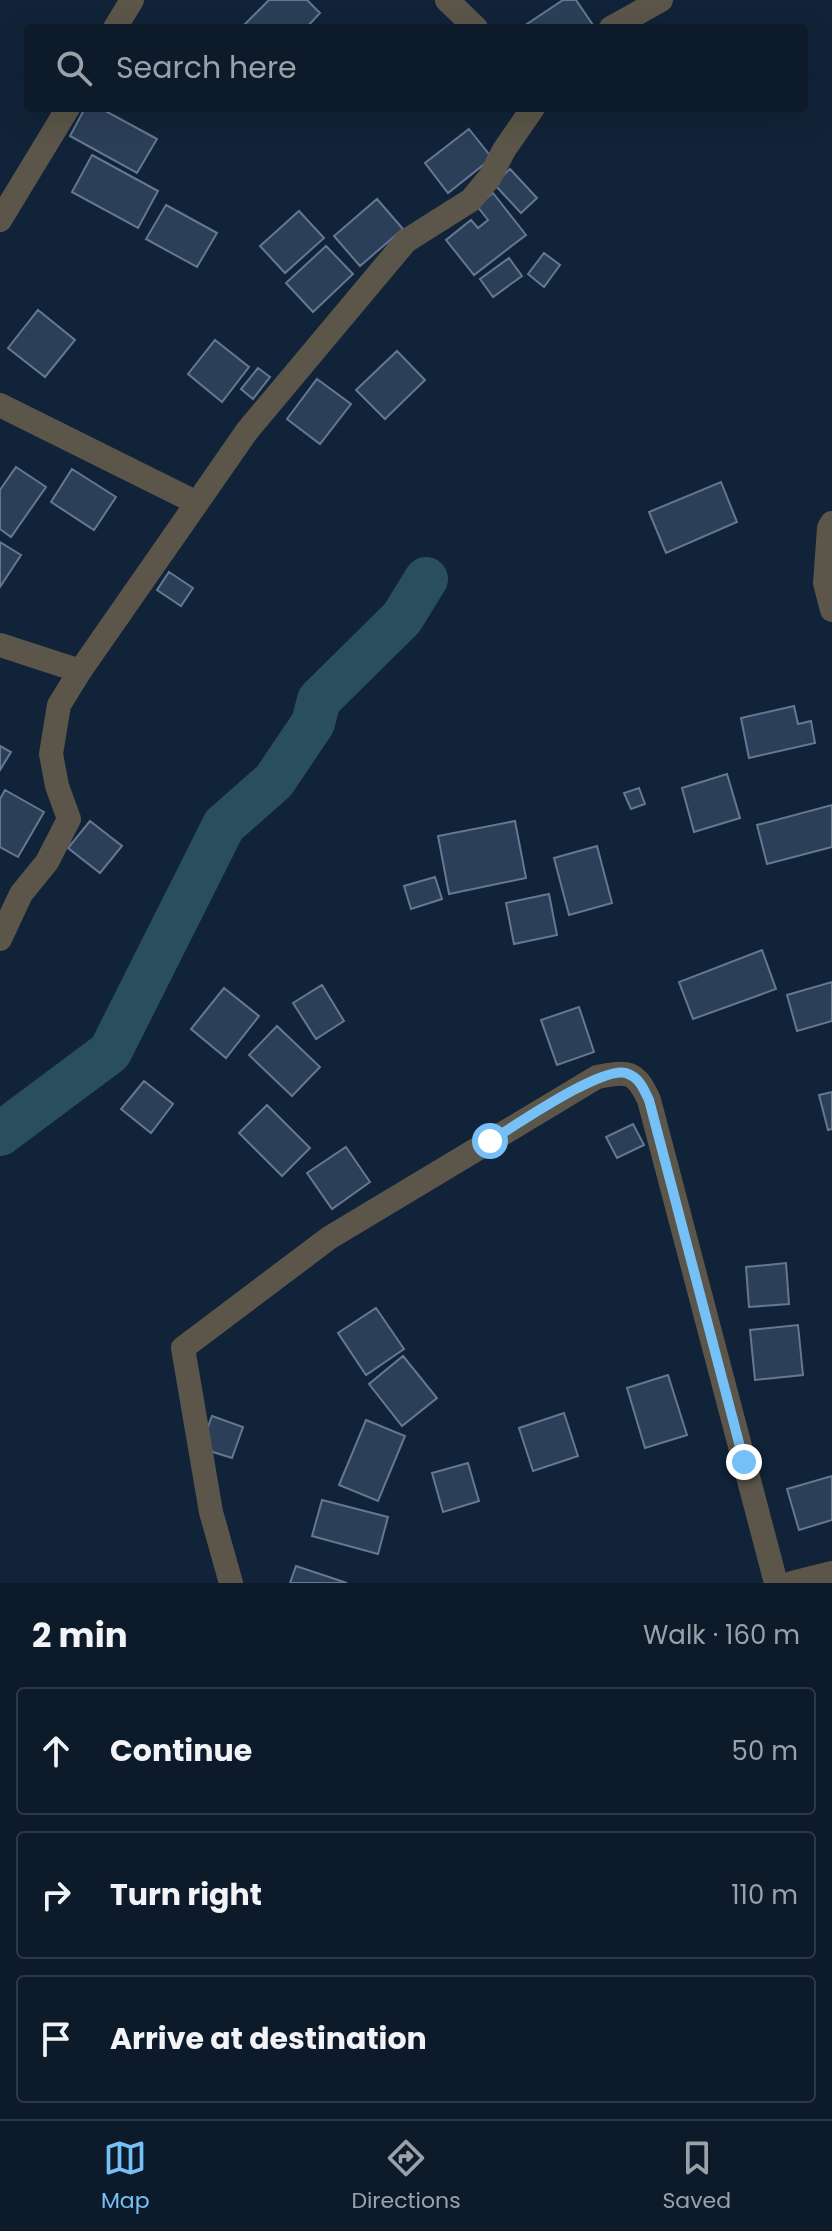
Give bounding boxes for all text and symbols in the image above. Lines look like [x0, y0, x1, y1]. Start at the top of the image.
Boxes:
search box [24, 24, 808, 112]
icon: search [52, 46, 96, 90]
text: Search here [116, 46, 297, 89]
route start [472, 1123, 508, 1159]
route end [726, 1444, 762, 1480]
text: 2 min [32, 1611, 128, 1659]
text: Walk · 160 m [643, 1617, 800, 1653]
icon: ahead [34, 1729, 78, 1773]
text: Continue [110, 1729, 252, 1772]
text: 50 m [732, 1733, 798, 1769]
icon: right [34, 1873, 78, 1917]
text: Turn right [110, 1873, 262, 1916]
text: 110 m [731, 1877, 798, 1913]
icon: arrive [34, 2017, 78, 2061]
text: Arrive at destination [110, 2017, 427, 2060]
tab: Map [101, 2136, 150, 2217]
tab: Directions [351, 2136, 461, 2217]
tab: Saved [662, 2136, 731, 2217]

